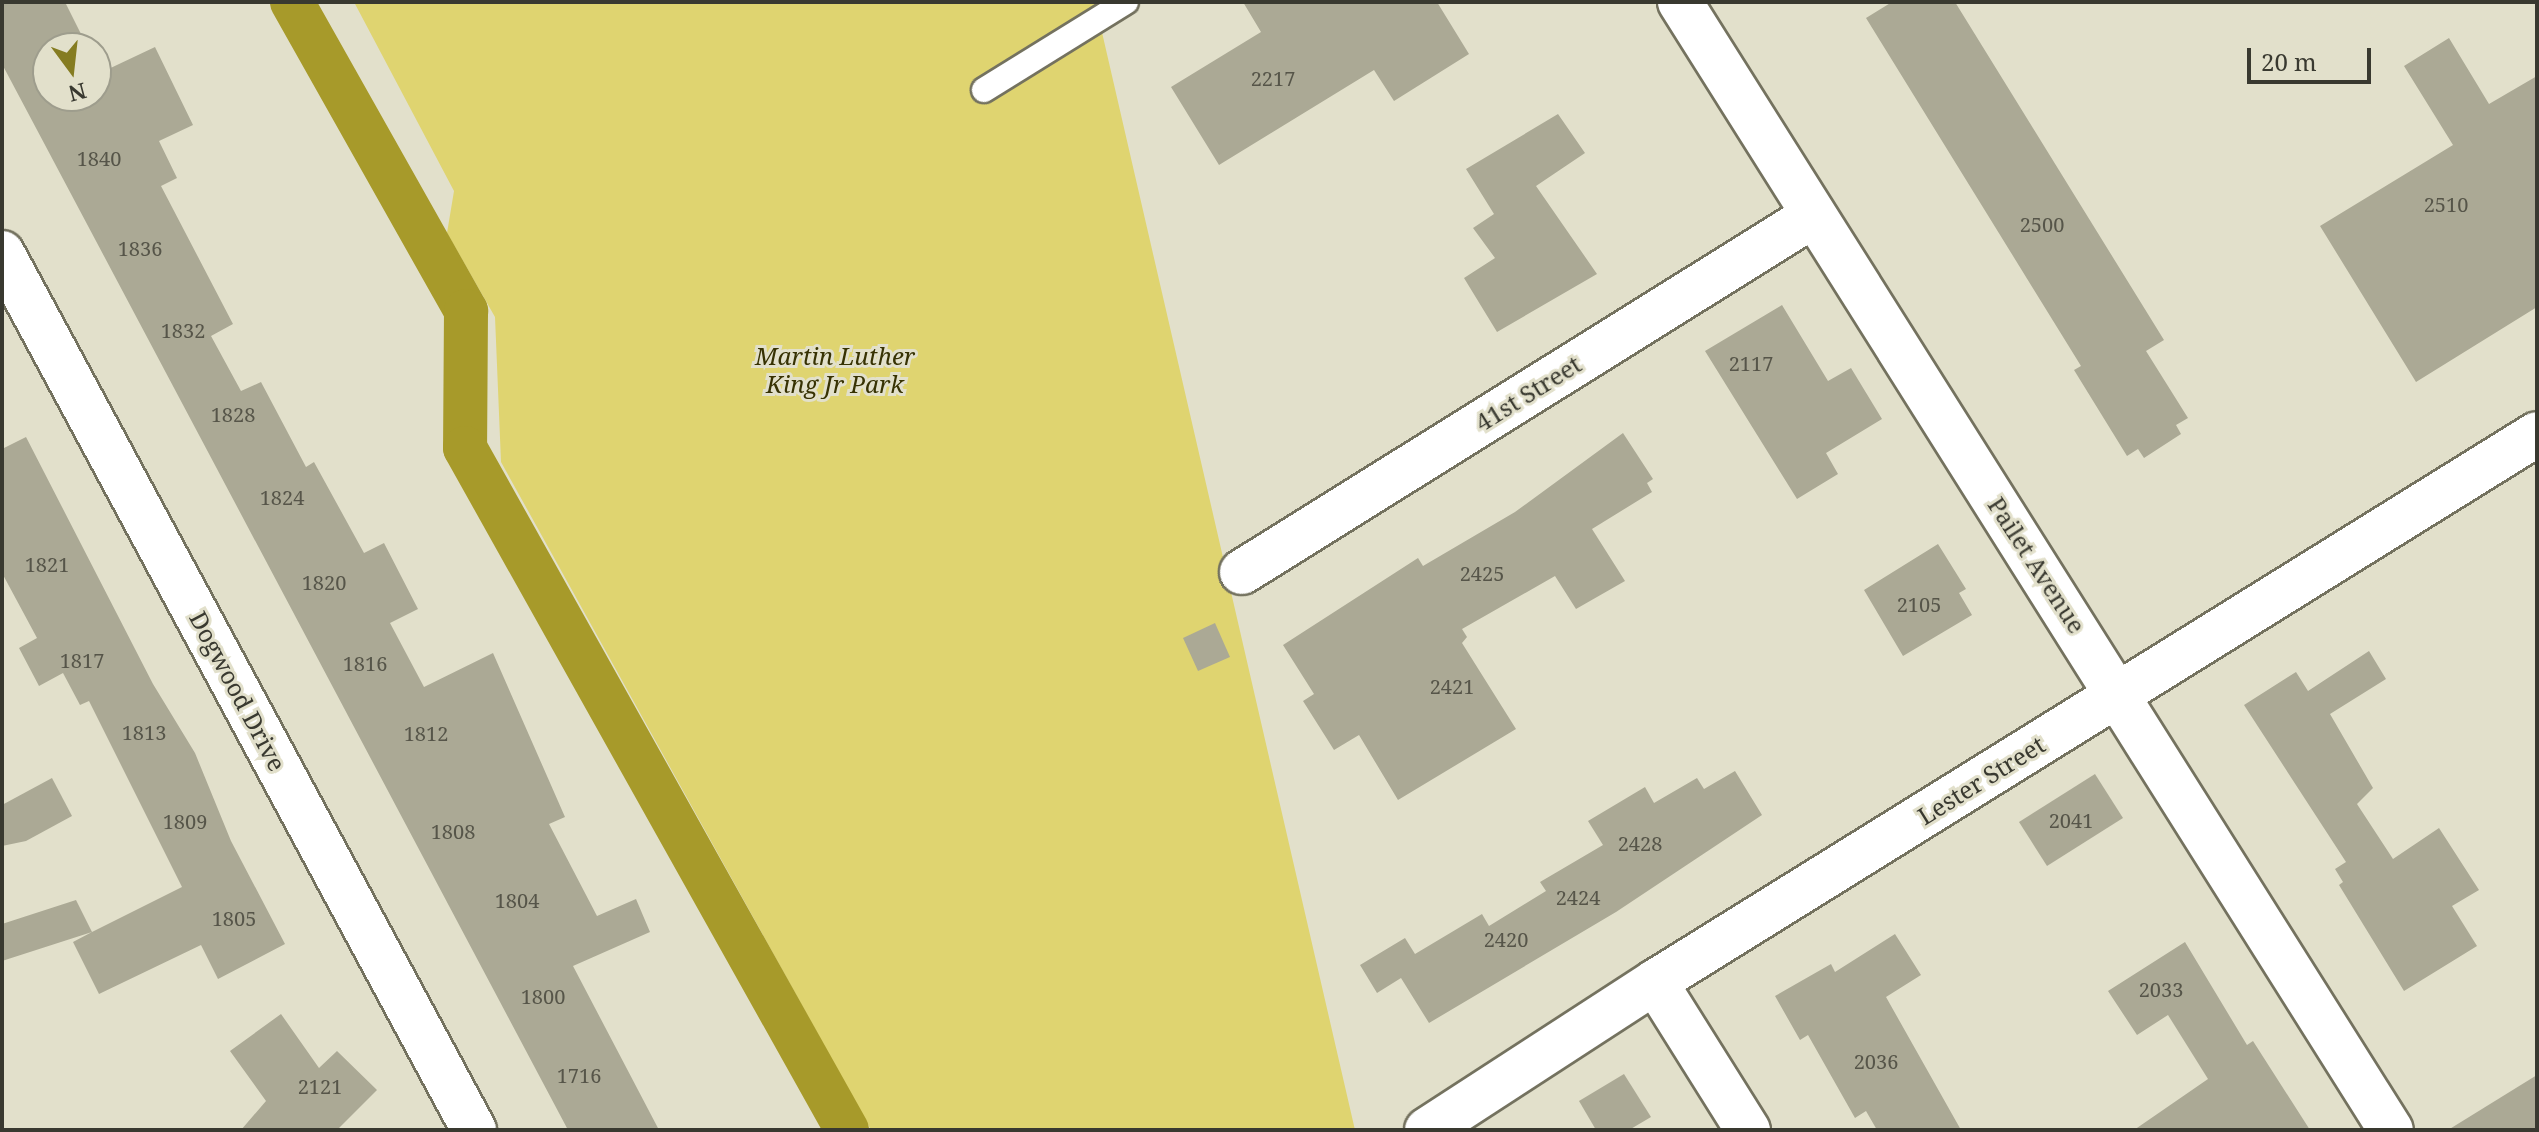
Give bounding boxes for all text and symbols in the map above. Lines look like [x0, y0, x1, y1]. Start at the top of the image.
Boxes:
north arrow [32, 32, 112, 112]
scale bar [2251, 32, 2375, 82]
text: 20 m [2261, 45, 2317, 78]
house number: 2217 [1251, 66, 1295, 90]
text: N [65, 77, 90, 110]
house number: 1840 [77, 146, 121, 170]
house number: 2510 [2424, 192, 2468, 216]
house number: 2500 [2020, 212, 2064, 236]
house number: 1836 [118, 236, 162, 260]
house number: 1832 [161, 318, 205, 342]
park label: Martin Luther King Jr Park [755, 342, 915, 398]
street label: 41st Street [1470, 349, 1586, 437]
house number: 2117 [1729, 351, 1773, 375]
house number: 1828 [211, 402, 255, 426]
house number: 1824 [260, 485, 304, 509]
street label: Pailet Avenue [1982, 492, 2092, 638]
house number: 1821 [25, 552, 69, 576]
house number: 2425 [1460, 561, 1504, 585]
house number: 1820 [302, 570, 346, 594]
house number: 2105 [1897, 592, 1941, 616]
street label: Dogwood Drive [184, 606, 292, 776]
house number: 1817 [60, 648, 104, 672]
house number: 1816 [343, 651, 387, 675]
house number: 2421 [1430, 674, 1474, 698]
house number: 1813 [122, 720, 166, 744]
house number: 1812 [404, 721, 448, 745]
street label: Lester Street [1912, 730, 2050, 830]
house number: 2041 [2049, 808, 2093, 832]
house number: 1809 [163, 809, 207, 833]
house number: 1808 [431, 819, 475, 843]
house number: 2428 [1618, 831, 1662, 855]
house number: 2424 [1556, 885, 1600, 909]
house number: 1804 [495, 888, 539, 912]
house number: 1805 [212, 906, 256, 930]
house number: 2420 [1484, 927, 1528, 951]
house number: 2033 [2139, 977, 2183, 1001]
house number: 1800 [521, 984, 565, 1008]
house number: 2036 [1854, 1049, 1898, 1073]
house number: 1716 [557, 1063, 601, 1087]
house number: 2121 [298, 1074, 342, 1098]

